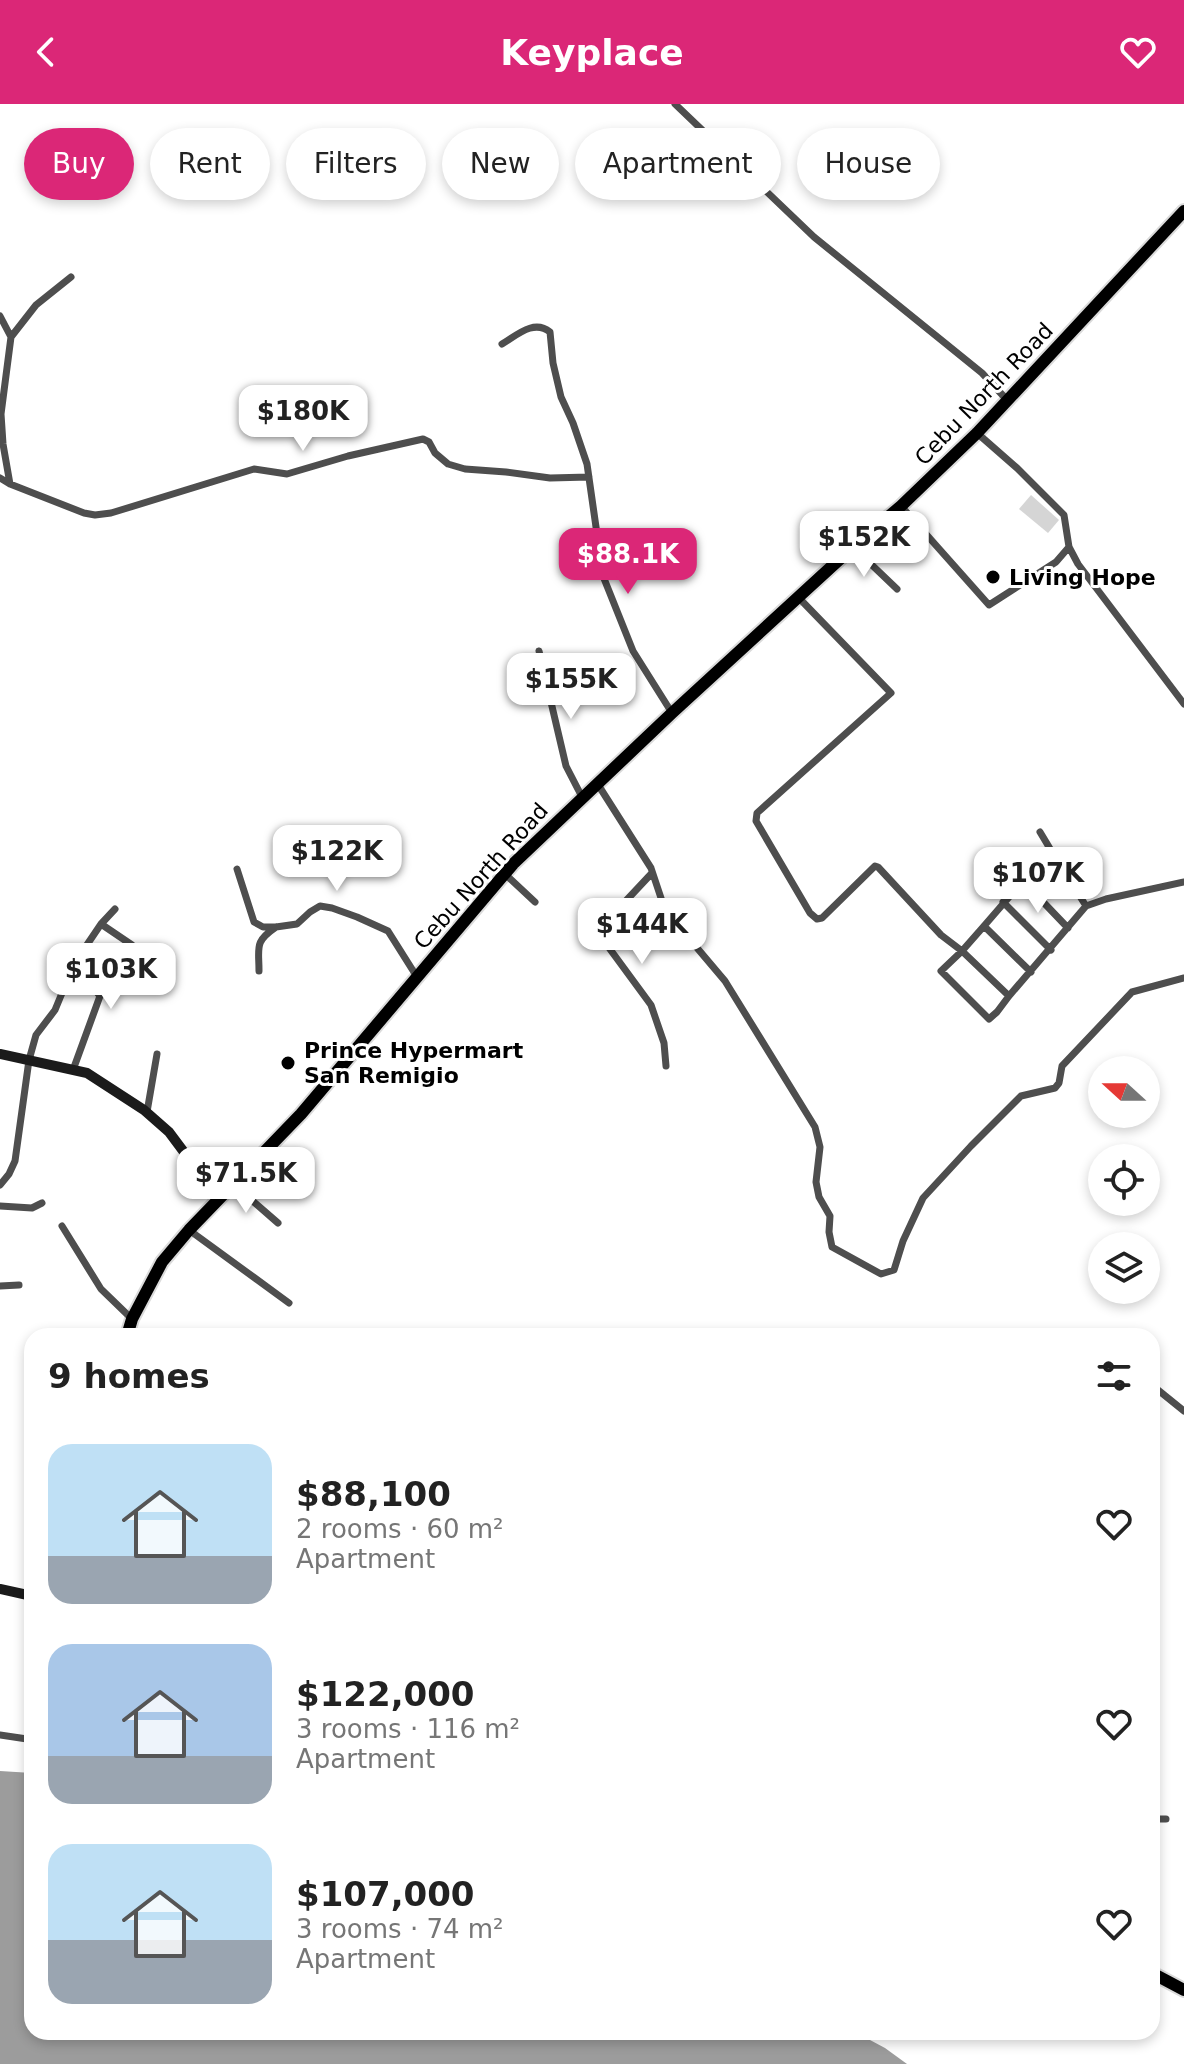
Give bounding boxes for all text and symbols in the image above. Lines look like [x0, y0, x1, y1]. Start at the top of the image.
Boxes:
icon: back [24, 30, 68, 74]
icon: heart [1116, 30, 1160, 74]
text: Keyplace [500, 32, 684, 73]
chip: Buy [24, 128, 134, 200]
chip: Rent [150, 128, 270, 200]
chip: Filters [286, 128, 426, 200]
chip: New [442, 128, 559, 200]
chip: Apartment [575, 128, 781, 200]
chip: House [797, 128, 940, 200]
street label: Cebu North Road [910, 318, 1058, 470]
pin: $180K [247, 385, 359, 453]
text: $180K [257, 396, 349, 426]
pin: $152K [808, 511, 920, 579]
text: $152K [818, 522, 910, 552]
pin: $88.1K [563, 528, 693, 596]
text: $88.1K [577, 539, 679, 569]
place label: Living Hope [1009, 565, 1156, 590]
marker: Living Hope [984, 568, 1002, 586]
pin: $155K [515, 653, 627, 721]
text: $155K [525, 664, 617, 694]
street label: Cebu North Road [409, 798, 553, 954]
pin: $122K [281, 825, 393, 893]
text: $122K [291, 836, 383, 866]
pin: $107K [982, 847, 1094, 915]
text: $107K [992, 858, 1084, 888]
pin: $144K [586, 898, 698, 966]
text: $144K [596, 909, 688, 939]
pin: $103K [55, 943, 167, 1011]
text: $103K [65, 954, 157, 984]
place label: Prince Hypermart San Remigio [304, 1038, 524, 1088]
marker: Prince Hypermart San Remigio [279, 1054, 297, 1072]
north arrow [1088, 1056, 1160, 1128]
map controls [1088, 1056, 1160, 1304]
button: locate [1088, 1144, 1160, 1216]
pin: $71.5K [181, 1147, 311, 1215]
text: $71.5K [195, 1158, 297, 1188]
button: layers [1088, 1232, 1160, 1304]
icon: filters [1092, 1354, 1136, 1398]
text: 9 homes [48, 1356, 210, 1396]
text: $88,100 [296, 1474, 451, 1514]
icon: home [112, 1476, 208, 1572]
icon: heart [1092, 1502, 1136, 1546]
text: 2 rooms · 60 m² [296, 1514, 504, 1544]
text: Apartment [296, 1544, 435, 1574]
text: $122,000 [296, 1674, 475, 1714]
icon: home [112, 1676, 208, 1772]
icon: heart [1092, 1702, 1136, 1746]
text: 3 rooms · 116 m² [296, 1714, 520, 1744]
text: Apartment [296, 1744, 435, 1774]
text: $107,000 [296, 1874, 475, 1914]
icon: home [112, 1876, 208, 1972]
icon: heart [1092, 1902, 1136, 1946]
text: 3 rooms · 74 m² [296, 1914, 504, 1944]
text: Apartment [296, 1944, 435, 1974]

